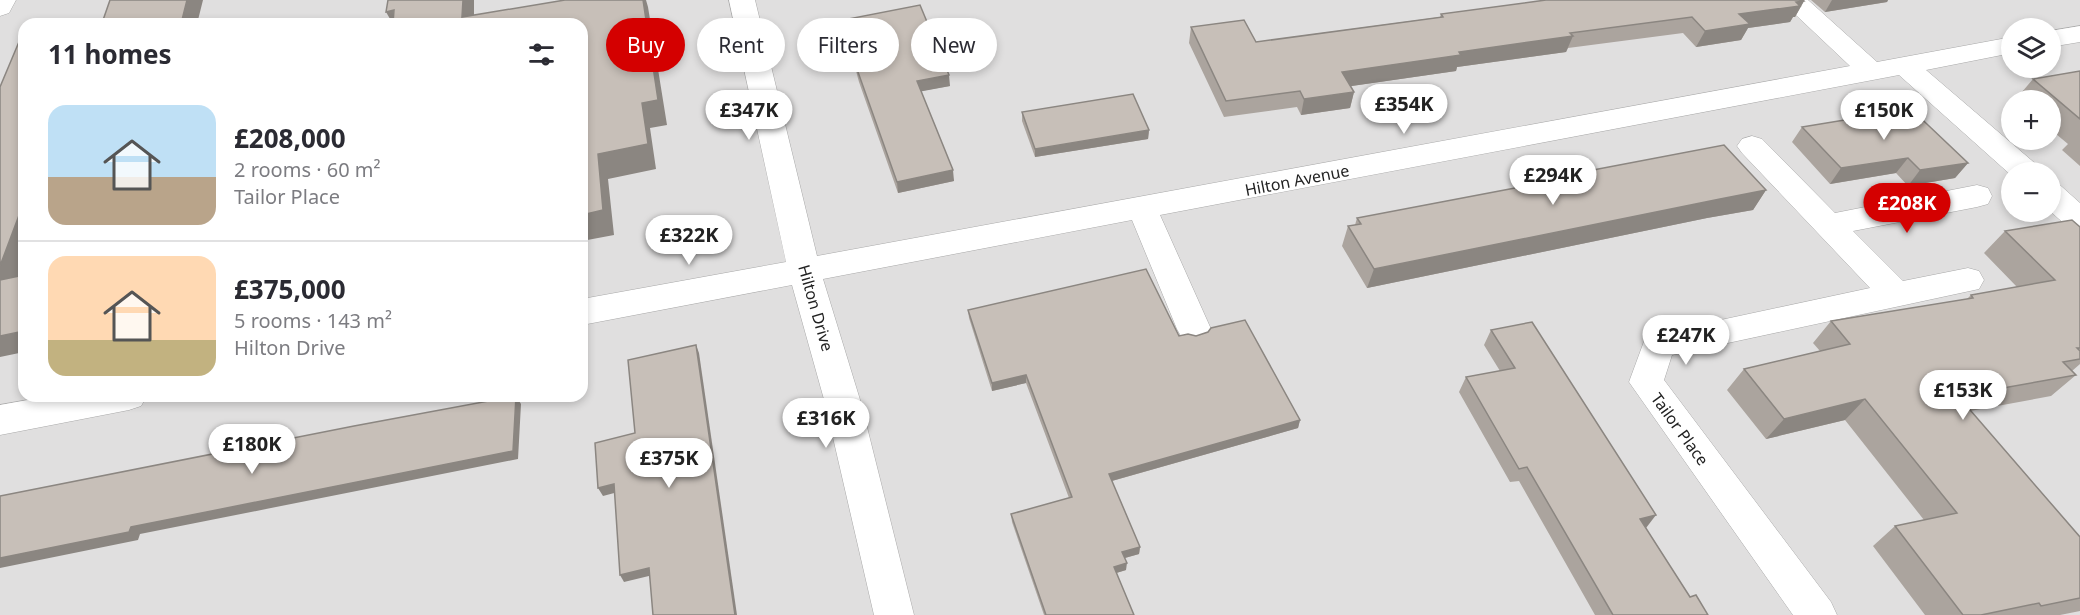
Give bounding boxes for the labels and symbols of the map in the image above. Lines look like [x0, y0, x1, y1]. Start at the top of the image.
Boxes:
pin: £354K [1362, 84, 1446, 135]
pin: £347K [707, 90, 791, 141]
pin: £150K [1842, 90, 1926, 141]
pin: £294K [1511, 155, 1595, 206]
street label: Hilton Avenue [1243, 159, 1351, 201]
pin: £208K [1865, 183, 1949, 234]
pin: £322K [647, 215, 731, 266]
street label: Hilton Drive [793, 262, 839, 354]
pin: £247K [1644, 315, 1728, 366]
pin: £153K [1921, 370, 2005, 421]
street label: Tailor Place [1646, 388, 1714, 470]
pin: £316K [784, 398, 868, 449]
pin: £180K [210, 424, 294, 475]
pin: £375K [627, 438, 711, 489]

